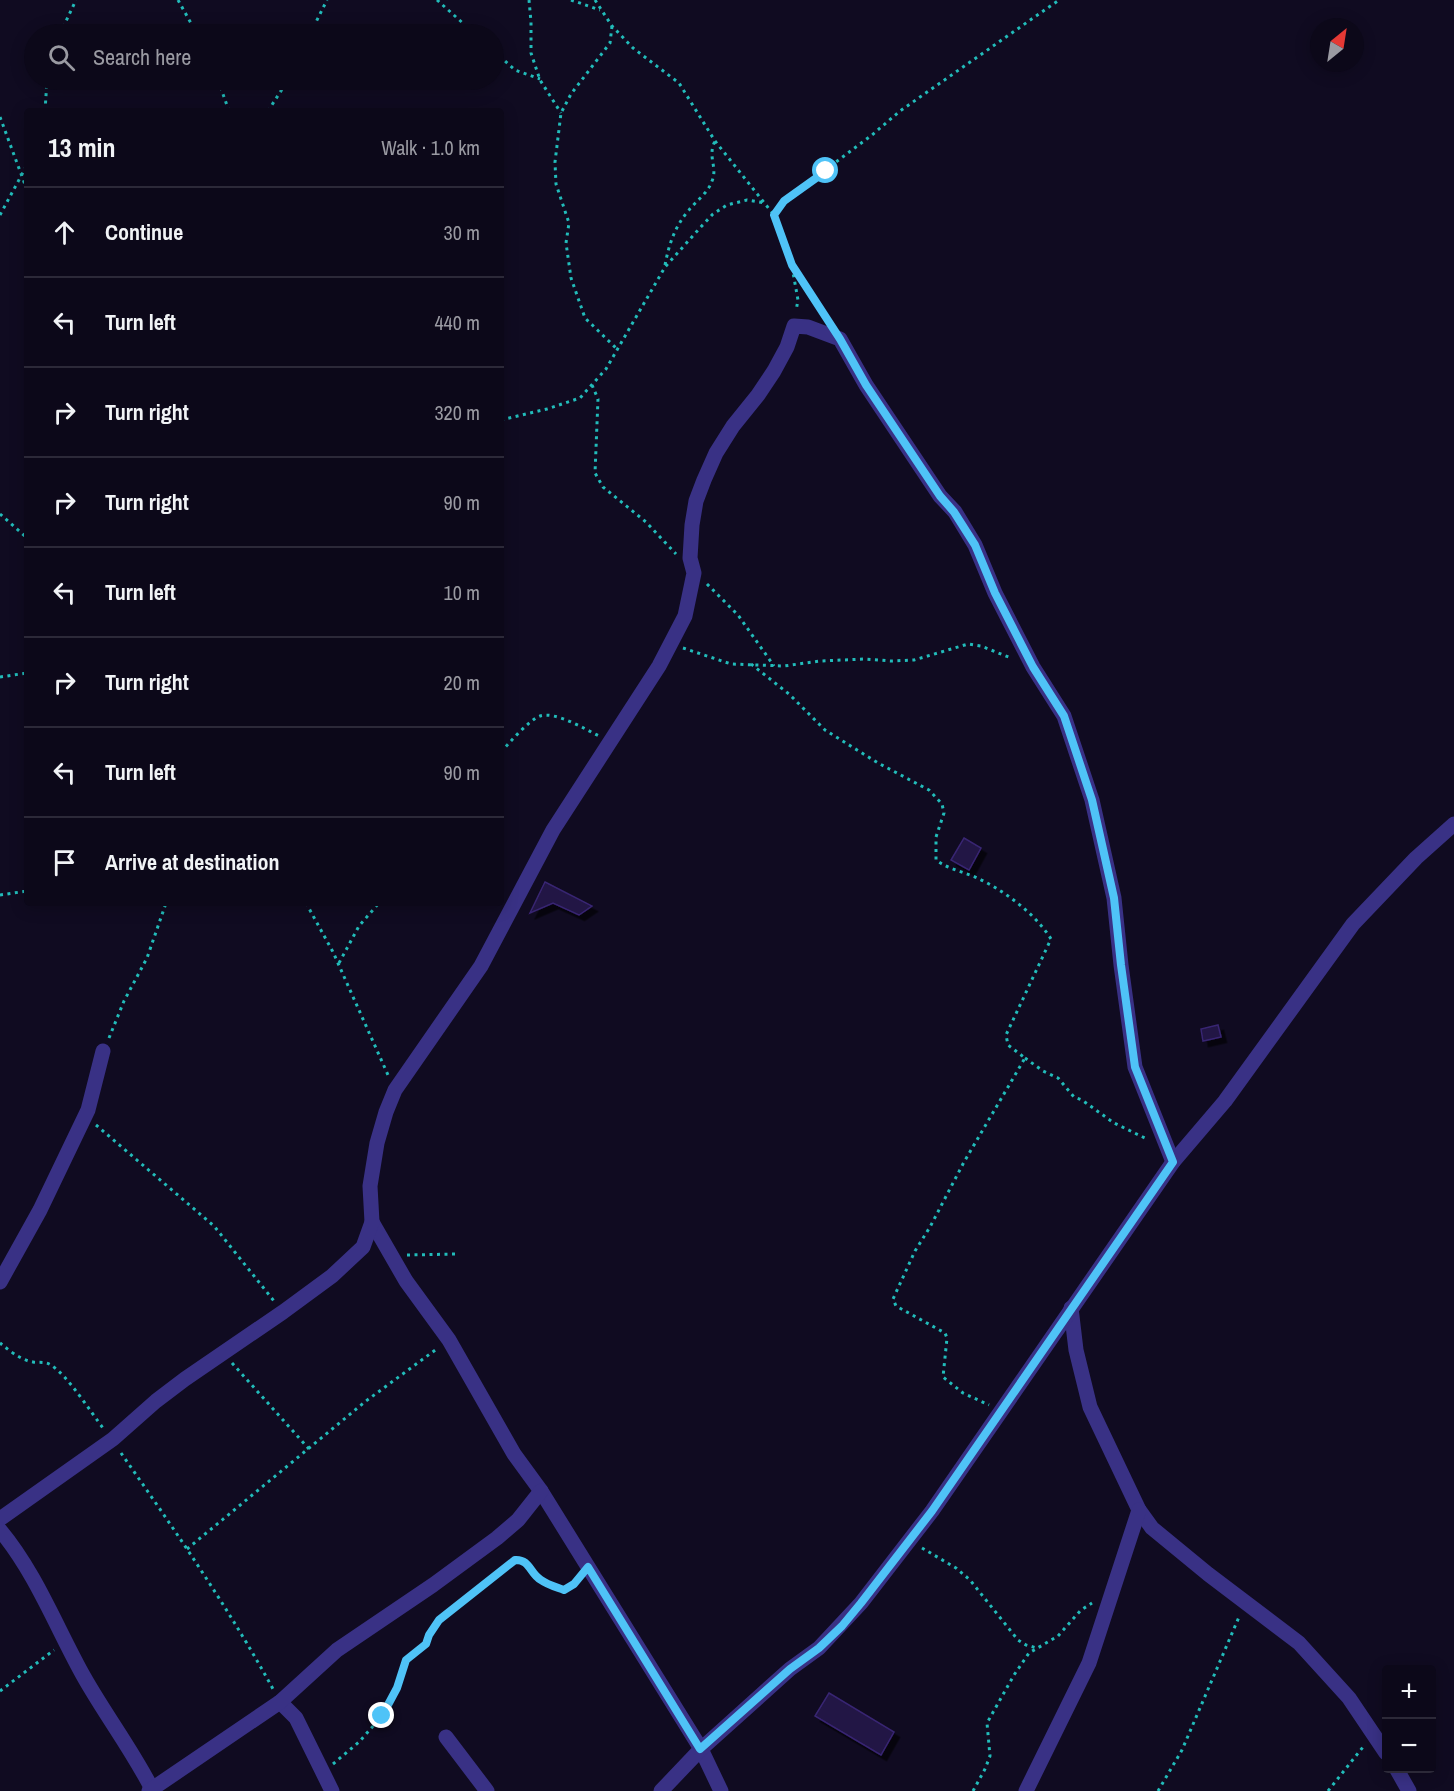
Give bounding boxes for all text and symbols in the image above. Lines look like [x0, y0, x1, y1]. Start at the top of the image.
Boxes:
north arrow [1310, 18, 1364, 72]
search box [24, 24, 504, 90]
icon: search [45, 41, 78, 74]
text: Search here [93, 42, 191, 72]
text: 13 min [48, 130, 116, 165]
text: Walk · 1.0 km [381, 134, 480, 161]
route start [812, 157, 838, 183]
icon: ahead [48, 216, 81, 249]
text: Continue [105, 217, 183, 247]
text: 30 m [444, 219, 480, 246]
icon: left [48, 306, 81, 339]
text: Turn left [105, 307, 176, 337]
text: 440 m [434, 309, 480, 336]
icon: right [48, 396, 81, 429]
text: Turn right [105, 397, 189, 427]
text: 320 m [434, 399, 480, 426]
icon: right [48, 486, 81, 519]
text: Turn right [105, 487, 189, 517]
text: 90 m [444, 489, 480, 516]
icon: left [48, 576, 81, 609]
text: Turn left [105, 577, 176, 607]
text: 10 m [444, 579, 480, 606]
icon: right [48, 666, 81, 699]
text: Turn right [105, 667, 189, 697]
text: 20 m [444, 669, 480, 696]
icon: left [48, 756, 81, 789]
text: Turn left [105, 757, 176, 787]
text: 90 m [444, 759, 480, 786]
icon: arrive [48, 846, 81, 879]
text: Arrive at destination [105, 847, 279, 877]
map controls [1382, 1665, 1436, 1773]
button: + [1382, 1665, 1436, 1719]
route end [368, 1702, 394, 1728]
button: − [1382, 1719, 1436, 1773]

